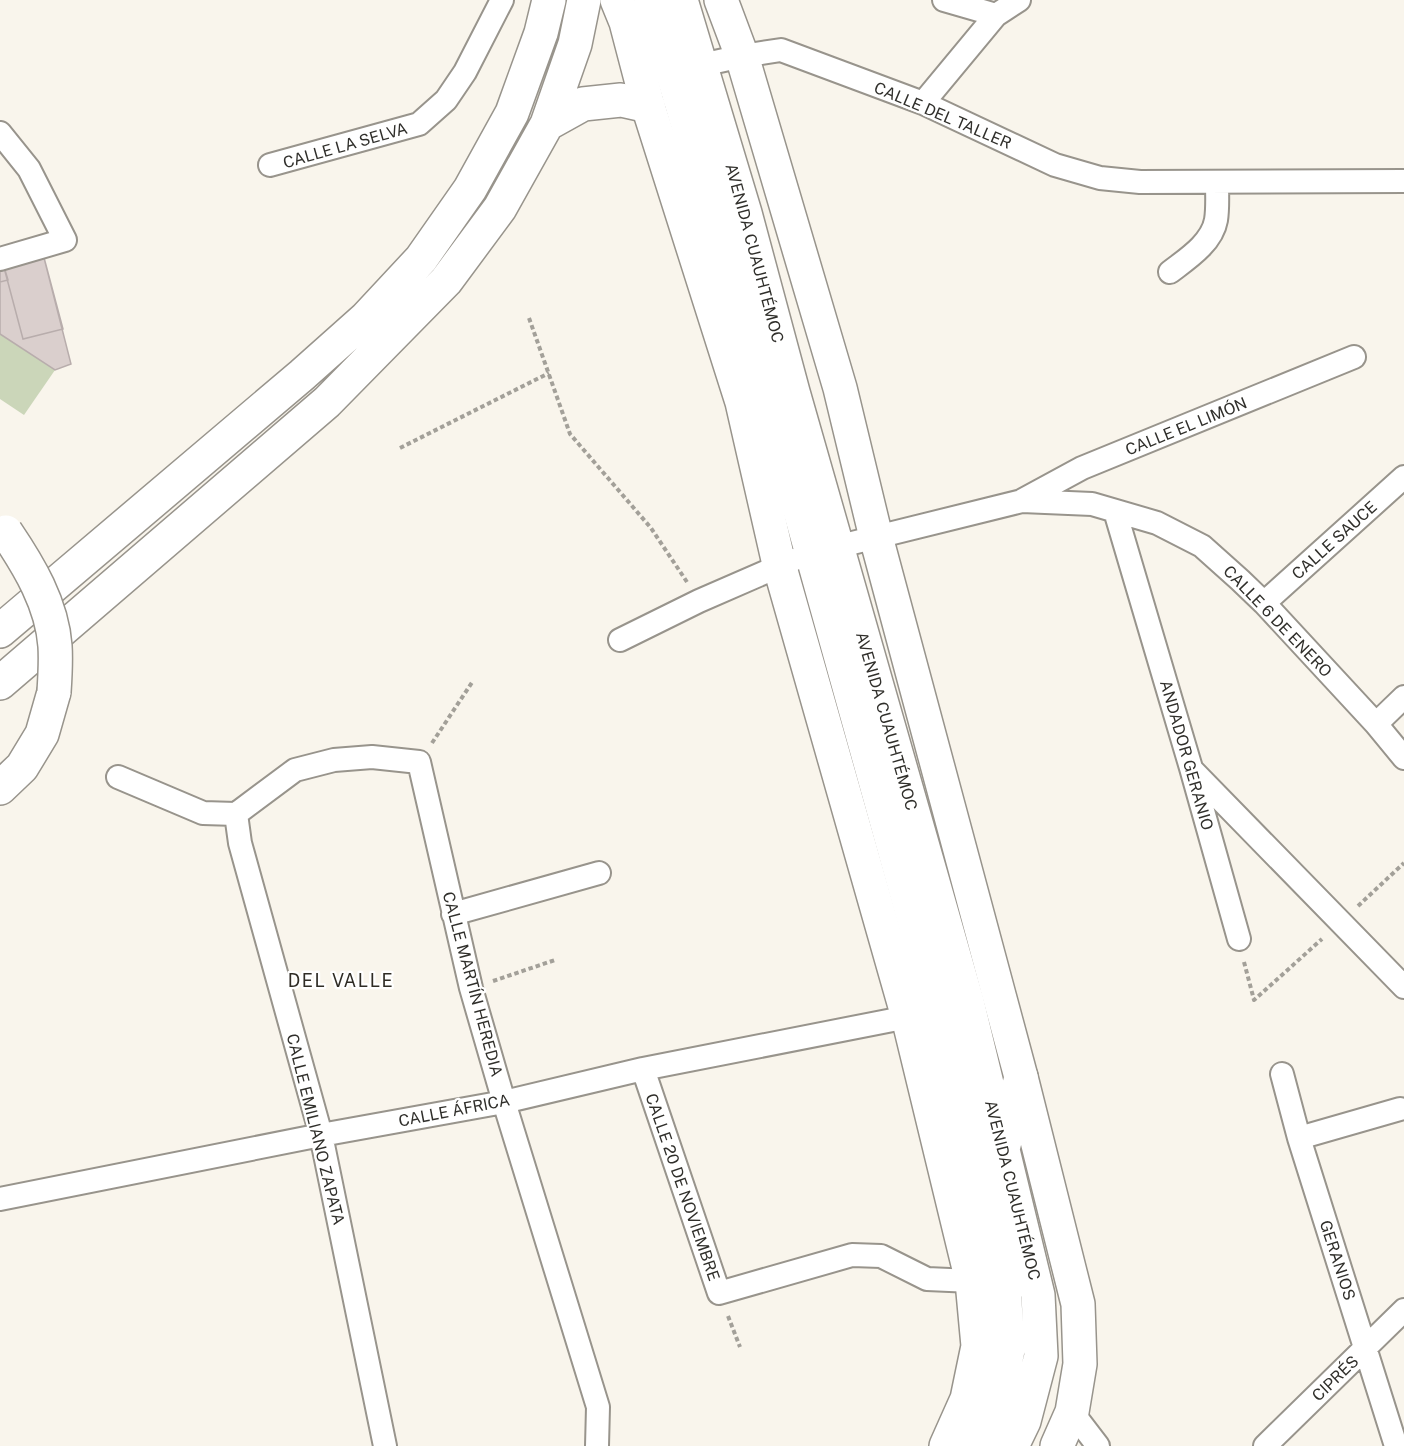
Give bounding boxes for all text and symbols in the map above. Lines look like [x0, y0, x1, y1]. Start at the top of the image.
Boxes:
street label: CALLE DEL TALLER [871, 78, 1014, 153]
street label: CALLE LA SELVA [281, 119, 409, 172]
street label: AVENIDA CUAUHTÉMOC [721, 161, 789, 345]
street label: CALLE EL LIMÓN [1122, 392, 1250, 460]
street label: CALLE SAUCE [1288, 497, 1381, 584]
street label: CALLE 6 DE ENERO [1219, 562, 1336, 681]
street label: AVENIDA CUAUHTÉMOC [852, 629, 922, 813]
street label: ANDADOR GERANIO [1156, 678, 1217, 832]
street label: CALLE MARTÍN HEREDIA [439, 889, 507, 1079]
district label: DEL VALLE [288, 970, 394, 991]
street label: CALLE EMILIANO ZAPATA [283, 1032, 348, 1227]
street label: CALLE ÁFRICA [397, 1089, 511, 1131]
street label: CALLE 20 DE NOVIEMBRE [641, 1091, 724, 1284]
street label: AVENIDA CUAUHTÉMOC [981, 1098, 1045, 1282]
street label: GERANIOS [1316, 1218, 1359, 1303]
street label: CIPRÉS [1307, 1351, 1363, 1405]

